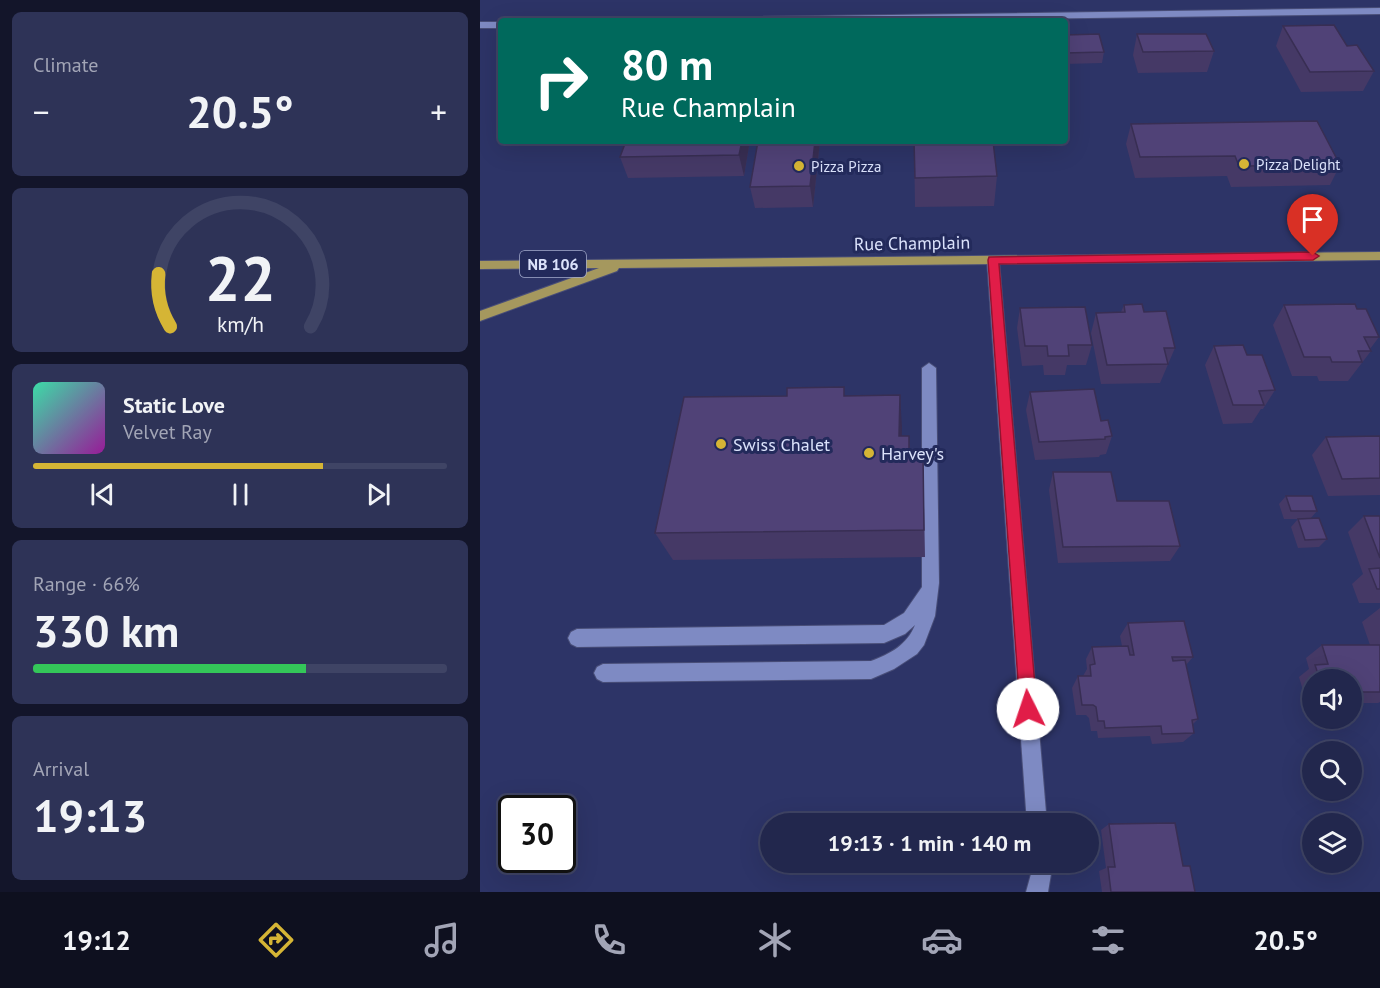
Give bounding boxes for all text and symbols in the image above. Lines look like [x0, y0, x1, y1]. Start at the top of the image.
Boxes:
text: 80 m [621, 37, 713, 92]
icon: right [522, 42, 600, 120]
text: Climate [33, 52, 99, 78]
text: 20.5° [186, 82, 294, 140]
text: − [33, 90, 50, 133]
text: + [430, 90, 447, 133]
text: Rue Champlain [621, 90, 796, 124]
place label: Pizza Delight [1256, 155, 1340, 174]
place label: Pizza Pizza [811, 157, 882, 176]
marker: Pizza Delight [1237, 157, 1251, 171]
marker: Pizza Pizza [792, 159, 806, 173]
pin [1287, 194, 1338, 256]
icon: arrive [1296, 203, 1329, 236]
street label: Rue Champlain [854, 230, 970, 256]
text: 22 [205, 237, 275, 318]
road number: NB 106 [520, 251, 586, 277]
text: km/h [216, 310, 263, 338]
text: Static Love [123, 391, 225, 419]
text: Velvet Ray [123, 419, 212, 445]
place label: Swiss Chalet [733, 433, 830, 456]
marker: Swiss Chalet [714, 437, 728, 451]
place label: Harvey's [881, 442, 944, 465]
marker: Harvey's [862, 446, 876, 460]
icon: previous [86, 478, 119, 511]
icon: pause [224, 478, 257, 511]
icon: next [362, 478, 395, 511]
text: Range · 66% [33, 571, 140, 597]
text: 330 km [33, 601, 179, 659]
map controls [1302, 669, 1362, 873]
button: sound [1302, 669, 1362, 729]
position arrow [996, 677, 1060, 741]
button: search [1302, 741, 1362, 801]
text: Arrival [33, 756, 89, 782]
text: 19:13 [33, 786, 147, 844]
speed limit sign: 30 [498, 795, 576, 873]
button: layers [1302, 813, 1362, 873]
text: 19:13 · 1 min · 140 m [828, 829, 1031, 857]
icon: directions [255, 919, 297, 961]
icon: music [421, 919, 463, 961]
icon: phone [588, 919, 630, 961]
icon: climate [754, 919, 796, 961]
icon: car [921, 919, 963, 961]
icon: filters [1087, 919, 1129, 961]
text: 19:12 [62, 923, 131, 957]
text: 20.5° [1253, 923, 1318, 957]

